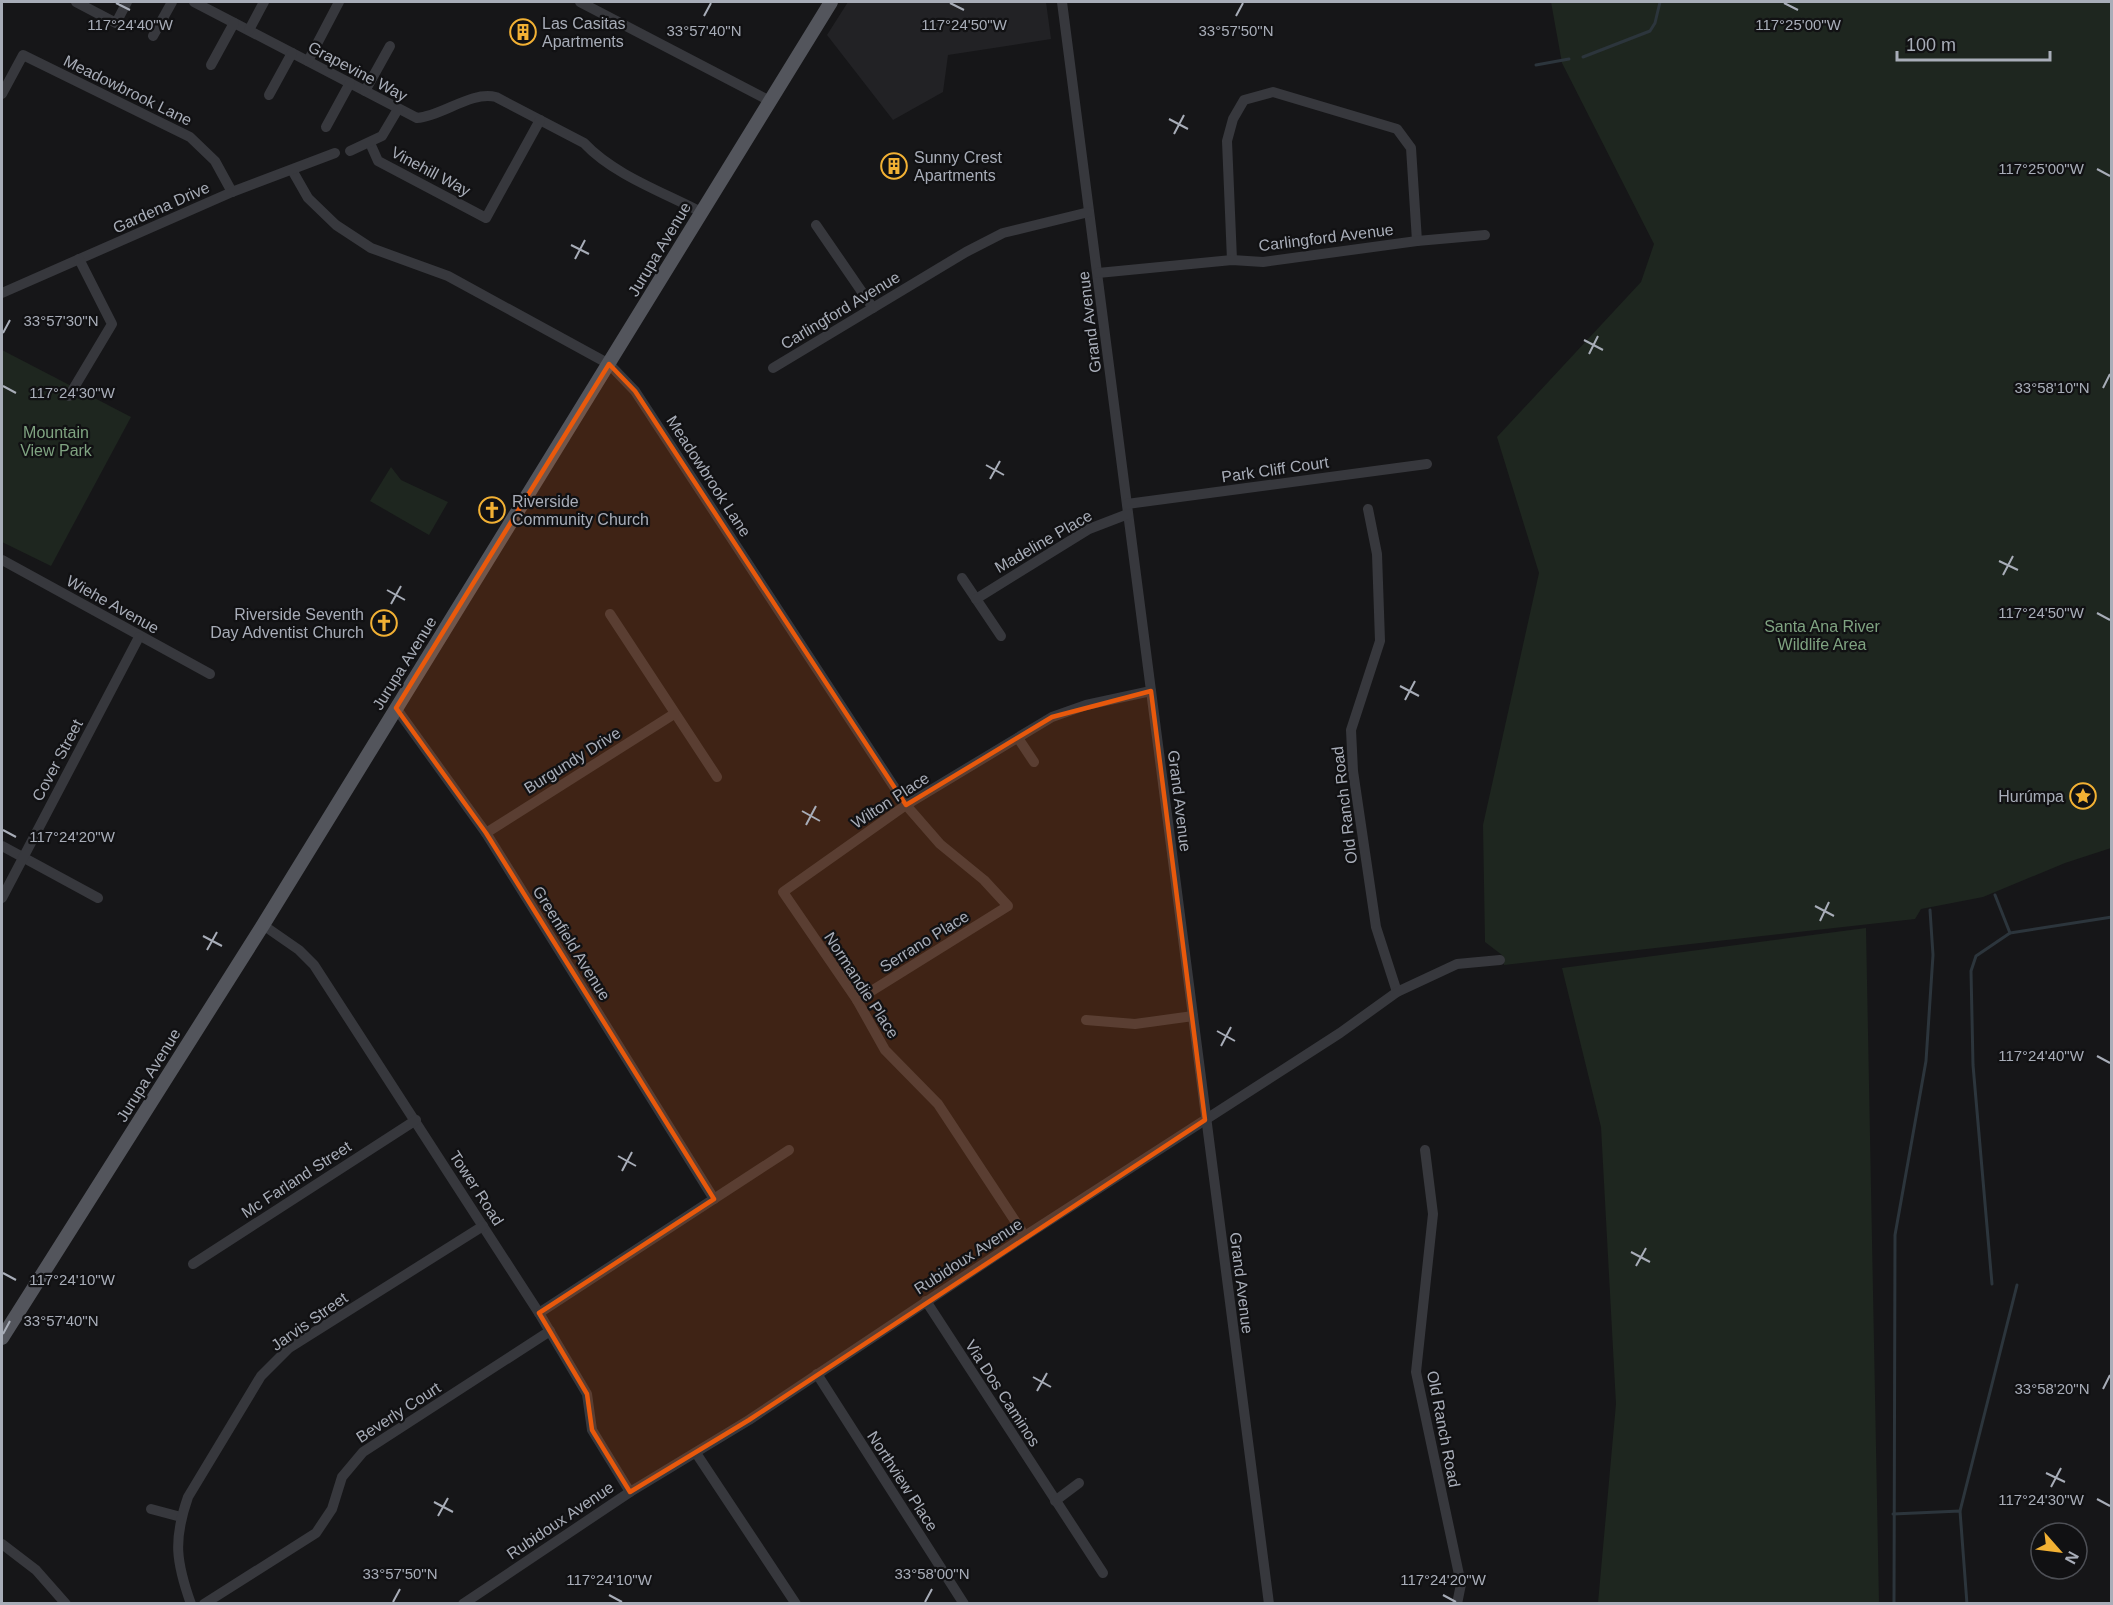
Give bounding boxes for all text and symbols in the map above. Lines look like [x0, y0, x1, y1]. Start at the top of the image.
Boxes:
place label: Las Casitas Apartments [542, 15, 626, 50]
text: 117°24'40"W [87, 16, 174, 33]
text: 117°24'50"W [921, 16, 1008, 33]
text: 117°25'00"W [1755, 16, 1842, 33]
building icon: Las Casitas Apartments [508, 17, 538, 47]
text: 33°57'40"N [666, 22, 742, 39]
text: 33°57'50"N [1198, 22, 1274, 39]
scale bar [1897, 24, 2050, 62]
text: 100 m [1906, 35, 1956, 55]
street label: Grapevine Way [305, 38, 410, 105]
street label: Meadowbrook Lane [61, 52, 195, 129]
street label: Vinehill Way [388, 143, 473, 199]
place label: Sunny Crest Apartments [914, 149, 1003, 184]
building icon: Sunny Crest Apartments [879, 151, 909, 181]
text: 117°25'00"W [1998, 160, 2085, 177]
street label: Gardena Drive [110, 178, 212, 236]
street label: Jurupa Avenue [625, 199, 694, 299]
street label: Carlingford Avenue [1258, 221, 1395, 254]
street label: Carlingford Avenue [778, 268, 903, 353]
street label: Grand Avenue [1075, 270, 1104, 374]
text: 33°57'30"N [23, 312, 99, 329]
text: 33°58'10"N [2014, 379, 2090, 396]
text: 117°24'30"W [29, 384, 116, 401]
street label: Meadowbrook Lane [663, 413, 754, 540]
park label: Mountain View Park [20, 424, 93, 459]
street label: Park Cliff Court [1220, 453, 1330, 485]
place label: Riverside Community Church [512, 493, 649, 528]
church icon: Riverside Community Church [477, 495, 507, 525]
street label: Madeline Place [992, 507, 1095, 576]
street label: Wiehe Avenue [64, 572, 162, 637]
text: 117°24'50"W [1998, 604, 2085, 621]
place label: Riverside Seventh Day Adventist Church [210, 606, 364, 641]
church icon: Riverside Seventh Day Adventist Church [369, 608, 399, 638]
street label: Jurupa Avenue [369, 614, 440, 713]
park label: Santa Ana River Wildlife Area [1764, 618, 1880, 653]
street label: Cover Street [29, 716, 86, 804]
street label: Burgundy Drive [521, 724, 624, 797]
street label: Old Ranch Road [1329, 745, 1360, 865]
street label: Grand Avenue [1165, 749, 1194, 853]
street label: Wilton Place [848, 769, 932, 832]
place icon: Hurúmpa [2068, 781, 2098, 811]
place label: Hurúmpa [1998, 788, 2064, 805]
text: 117°24'20"W [29, 828, 116, 845]
street label: Greenfield Avenue [530, 883, 614, 1004]
street label: Serrano Place [877, 907, 972, 975]
street label: Normandie Place [821, 929, 902, 1041]
street label: Jurupa Avenue [113, 1026, 184, 1125]
text: 117°24'40"W [1998, 1047, 2085, 1064]
street label: Mc Farland Street [238, 1137, 355, 1221]
street label: Tower Road [446, 1148, 507, 1229]
street label: Rubidoux Avenue [911, 1215, 1025, 1298]
street label: Grand Avenue [1227, 1231, 1256, 1335]
text: 117°24'10"W [29, 1271, 116, 1288]
street label: Jarvis Street [268, 1289, 351, 1354]
text: 33°57'40"N [23, 1312, 99, 1329]
street label: Via Dos Caminos [962, 1337, 1043, 1450]
street label: Old Ranch Road [1424, 1369, 1463, 1489]
street label: Beverly Court [353, 1379, 444, 1446]
text: 33°58'20"N [2014, 1380, 2090, 1397]
street label: Northview Place [864, 1428, 941, 1534]
street label: Rubidoux Avenue [504, 1478, 617, 1562]
text: 117°24'30"W [1998, 1491, 2085, 1508]
north arrow [2029, 1521, 2089, 1581]
text: N [2062, 1549, 2082, 1567]
text: 33°57'50"N [362, 1565, 438, 1582]
text: 33°58'00"N [894, 1565, 970, 1582]
text: 117°24'10"W [566, 1571, 653, 1588]
text: 117°24'20"W [1400, 1571, 1487, 1588]

